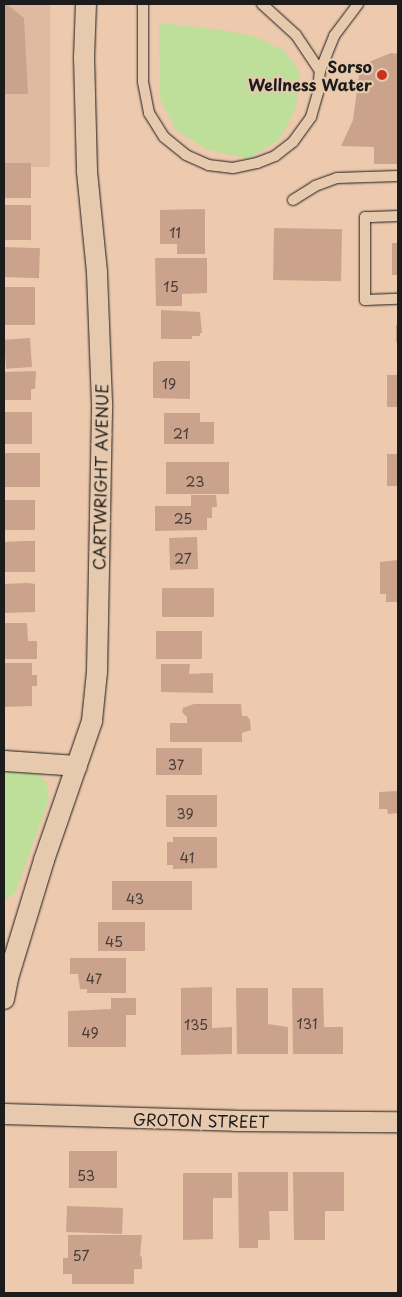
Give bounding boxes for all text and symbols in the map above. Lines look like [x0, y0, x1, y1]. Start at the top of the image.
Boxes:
place label: Sorso Wellness Water [247, 56, 372, 94]
marker: Sorso Wellness Water [376, 69, 388, 81]
house number: 11 [169, 225, 181, 241]
house number: 15 [163, 279, 179, 295]
house number: 19 [162, 376, 176, 392]
street label: CARTWRIGHT AVENUE [89, 384, 111, 570]
house number: 21 [173, 426, 189, 442]
house number: 23 [186, 474, 204, 490]
house number: 25 [174, 511, 192, 527]
house number: 27 [174, 551, 192, 567]
house number: 37 [168, 757, 184, 773]
house number: 39 [176, 806, 194, 822]
house number: 41 [180, 850, 194, 866]
house number: 43 [126, 891, 144, 907]
house number: 45 [105, 934, 123, 950]
house number: 47 [86, 971, 102, 987]
house number: 131 [297, 1016, 317, 1032]
house number: 135 [184, 1017, 208, 1033]
house number: 49 [81, 1025, 99, 1041]
street label: GROTON STREET [131, 1109, 271, 1131]
house number: 53 [77, 1168, 95, 1184]
house number: 57 [73, 1248, 89, 1264]

